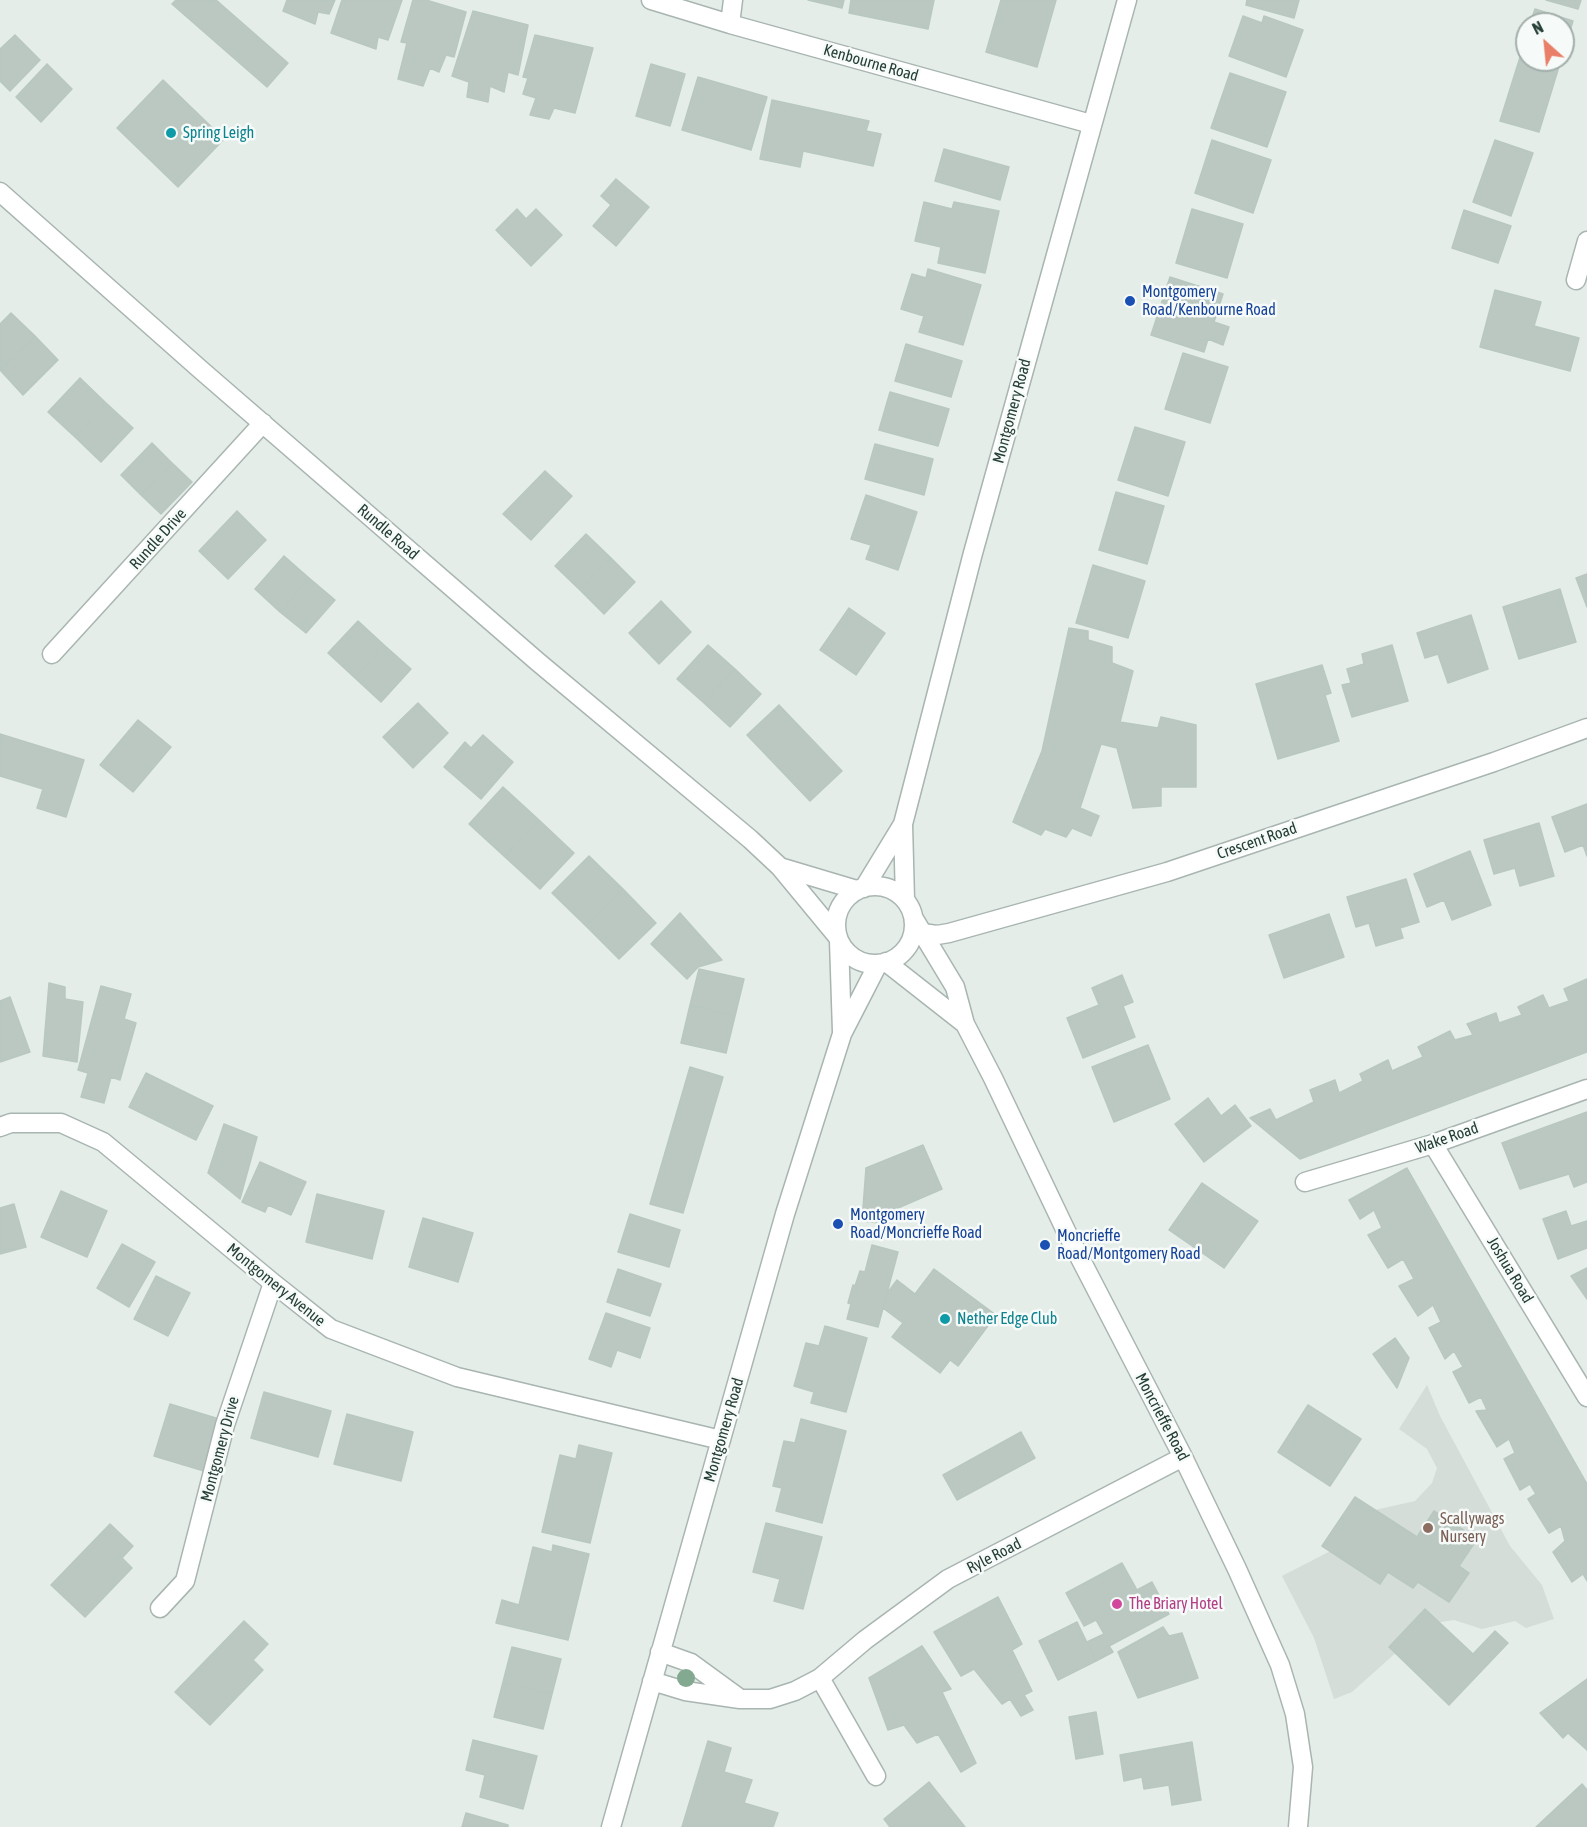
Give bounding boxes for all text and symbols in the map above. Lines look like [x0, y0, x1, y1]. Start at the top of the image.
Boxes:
north arrow [1515, 12, 1575, 72]
text: N [1529, 18, 1546, 38]
street label: Kenbourne Road [821, 40, 921, 86]
place label: Spring Leigh [183, 123, 254, 143]
marker: Spring Leigh [164, 126, 178, 140]
place label: Montgomery Road/Kenbourne Road [1142, 282, 1276, 320]
marker: Montgomery Road/Kenbourne Road [1123, 294, 1137, 308]
street label: Montgomery Road [989, 357, 1035, 465]
street label: Rundle Road [353, 500, 423, 564]
street label: Rundle Drive [126, 504, 190, 574]
street label: Crescent Road [1215, 818, 1299, 864]
street label: Wake Road [1413, 1118, 1481, 1158]
place label: Montgomery Road/Moncrieffe Road [850, 1205, 982, 1243]
marker: Montgomery Road/Moncrieffe Road [831, 1217, 845, 1231]
place label: Moncrieffe Road/Montgomery Road [1057, 1226, 1200, 1264]
street label: Joshua Road [1483, 1233, 1537, 1307]
marker: Moncrieffe Road/Montgomery Road [1038, 1238, 1052, 1252]
street label: Montgomery Avenue [223, 1239, 329, 1331]
place label: Nether Edge Club [957, 1309, 1057, 1329]
marker: Nether Edge Club [938, 1312, 952, 1326]
street label: Moncrieffe Road [1131, 1370, 1193, 1464]
street label: Montgomery Road [700, 1376, 748, 1484]
street label: Montgomery Drive [197, 1394, 243, 1504]
place label: Scallywags Nursery [1440, 1509, 1504, 1547]
marker: Scallywags Nursery [1421, 1521, 1435, 1535]
street label: Ryle Road [964, 1534, 1024, 1578]
place label: The Briary Hotel [1129, 1594, 1223, 1614]
marker: The Briary Hotel [1110, 1597, 1124, 1611]

